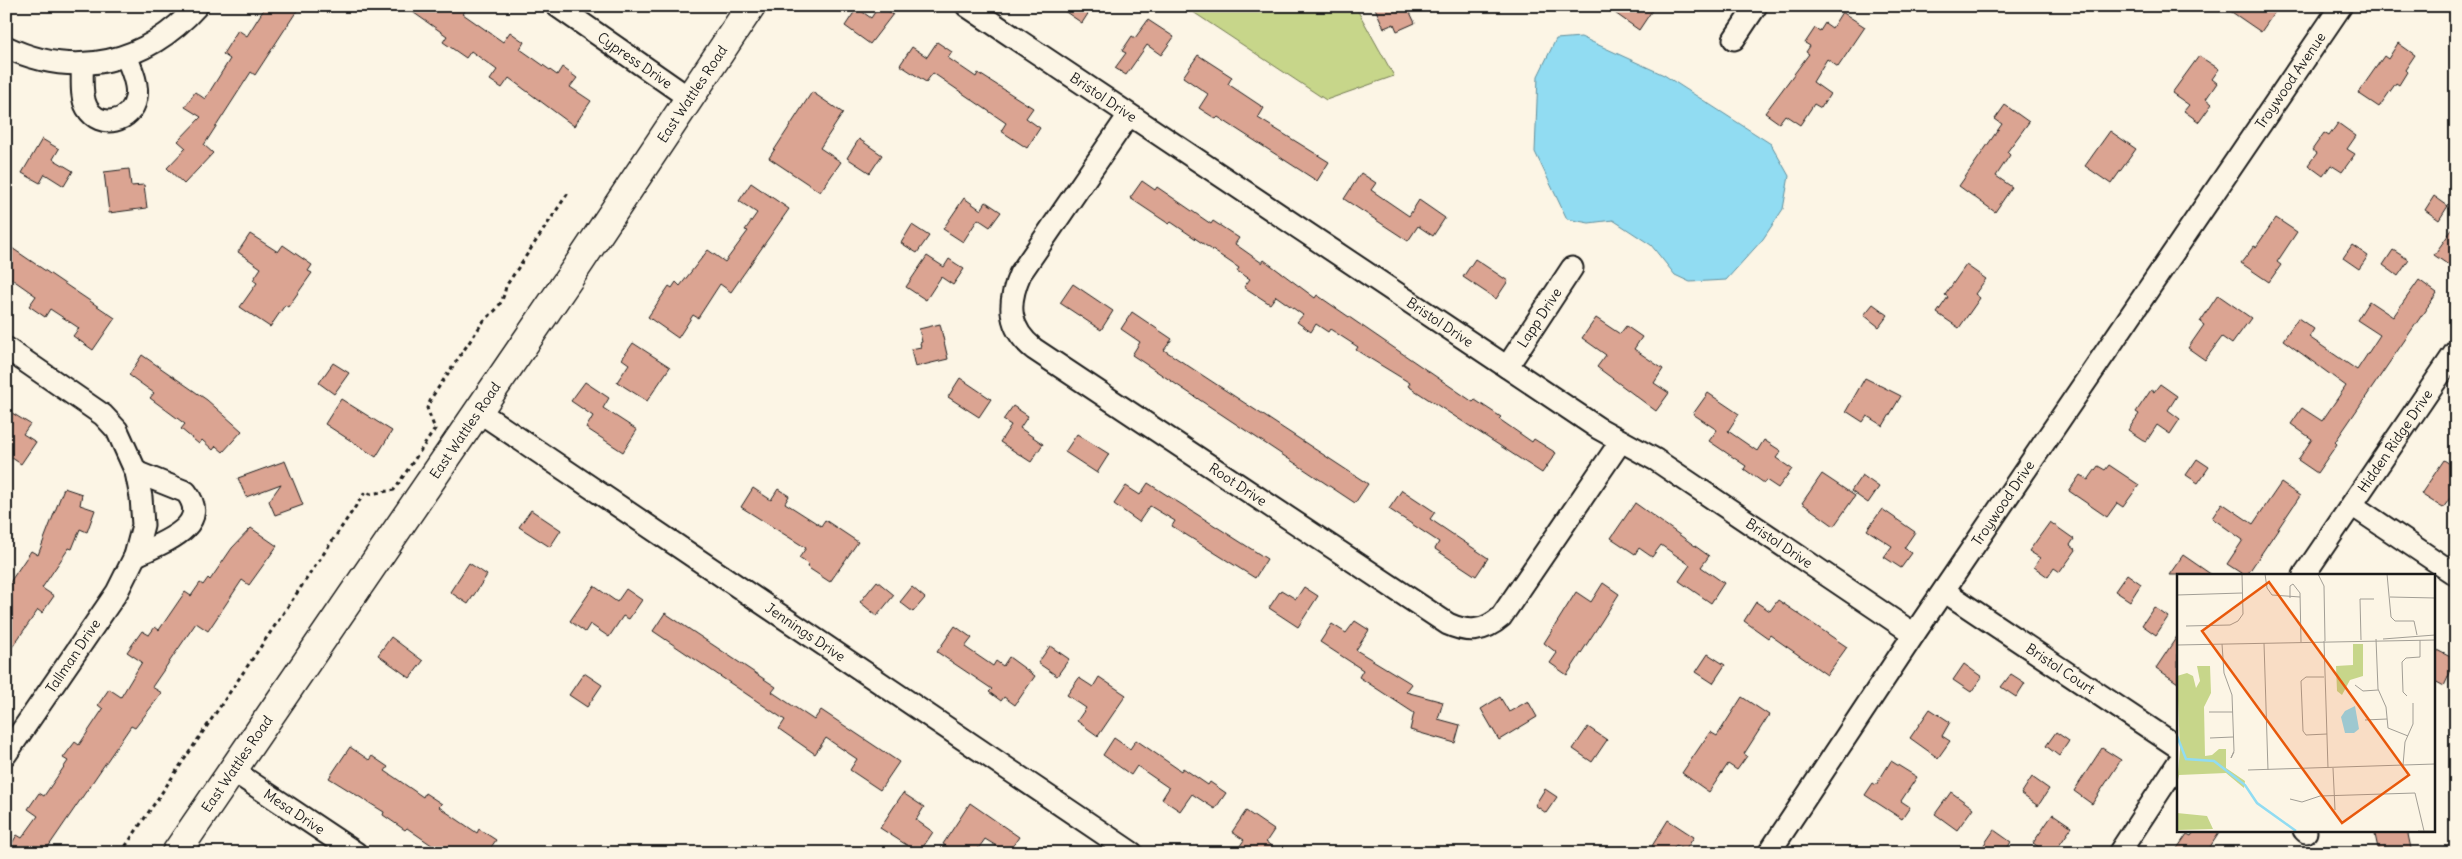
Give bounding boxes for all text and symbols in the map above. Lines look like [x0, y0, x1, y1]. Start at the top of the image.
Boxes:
street label: Cypress Drive [594, 28, 676, 93]
street label: Troywood Avenue [2251, 29, 2330, 132]
street label: East Wattles Road [653, 42, 731, 146]
street label: Bristol Drive [1066, 68, 1140, 126]
street label: Lapp Drive [1513, 284, 1566, 351]
street label: Bristol Drive [1403, 293, 1477, 351]
street label: East Wattles Road [426, 379, 505, 482]
street label: Hidden Ridge Drive [2354, 386, 2436, 496]
street label: Troywood Drive [1968, 457, 2038, 549]
street label: Root Drive [1206, 459, 1270, 510]
street label: Bristol Drive [1742, 514, 1816, 572]
inset map [2177, 574, 2434, 832]
street label: Jennings Drive [762, 599, 849, 666]
street label: Tallman Drive [42, 616, 104, 696]
street label: Bristol Court [2023, 639, 2099, 698]
street label: East Wattles Road [198, 712, 276, 816]
street label: Mesa Drive [260, 785, 328, 839]

